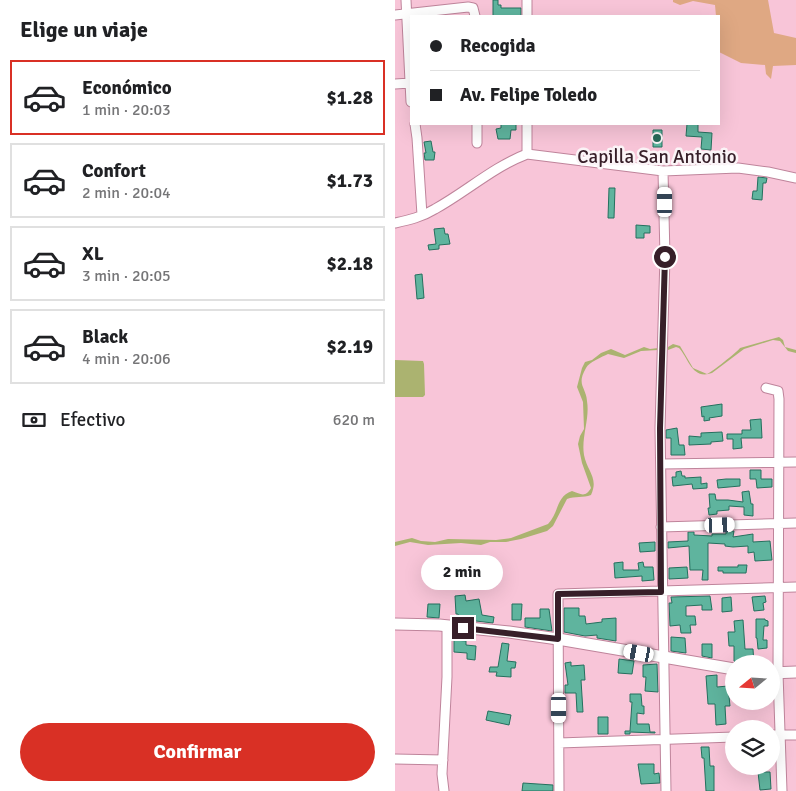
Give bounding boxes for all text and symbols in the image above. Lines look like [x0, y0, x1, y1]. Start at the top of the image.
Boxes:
text: Elige un viaje [20, 16, 148, 43]
text: Recogida [460, 34, 535, 58]
icon: car [22, 75, 67, 120]
text: Económico [82, 76, 172, 100]
text: Av. Felipe Toledo [460, 83, 597, 107]
text: $1.28 [327, 86, 373, 110]
text: 1 min · 20:03 [82, 100, 171, 120]
marker: Capilla San Antonio [651, 132, 663, 144]
place label: Capilla San Antonio [577, 145, 737, 169]
icon: car [22, 158, 67, 203]
text: Confort [82, 159, 146, 183]
text: $1.73 [327, 169, 373, 193]
text: 2 min · 20:04 [82, 183, 171, 203]
car [657, 187, 672, 217]
icon: car [22, 241, 67, 286]
text: XL [82, 242, 104, 266]
route start [654, 246, 676, 268]
text: $2.18 [327, 252, 373, 276]
text: 3 min · 20:05 [82, 266, 171, 286]
icon: car [22, 324, 67, 369]
text: Black [82, 325, 128, 349]
text: $2.19 [327, 335, 373, 359]
text: 4 min · 20:06 [82, 349, 171, 369]
icon: cash [20, 406, 48, 434]
text: Efectivo [60, 408, 125, 432]
text: 620 m [333, 410, 375, 430]
car [704, 517, 735, 533]
callout: 2 min [422, 556, 504, 590]
text: 2 min [443, 562, 481, 582]
route end [452, 617, 474, 639]
car [622, 643, 655, 663]
north arrow [725, 655, 780, 710]
map controls [725, 655, 780, 775]
car [551, 693, 566, 723]
button: layers [725, 720, 780, 775]
button: Confirmar [20, 723, 375, 781]

